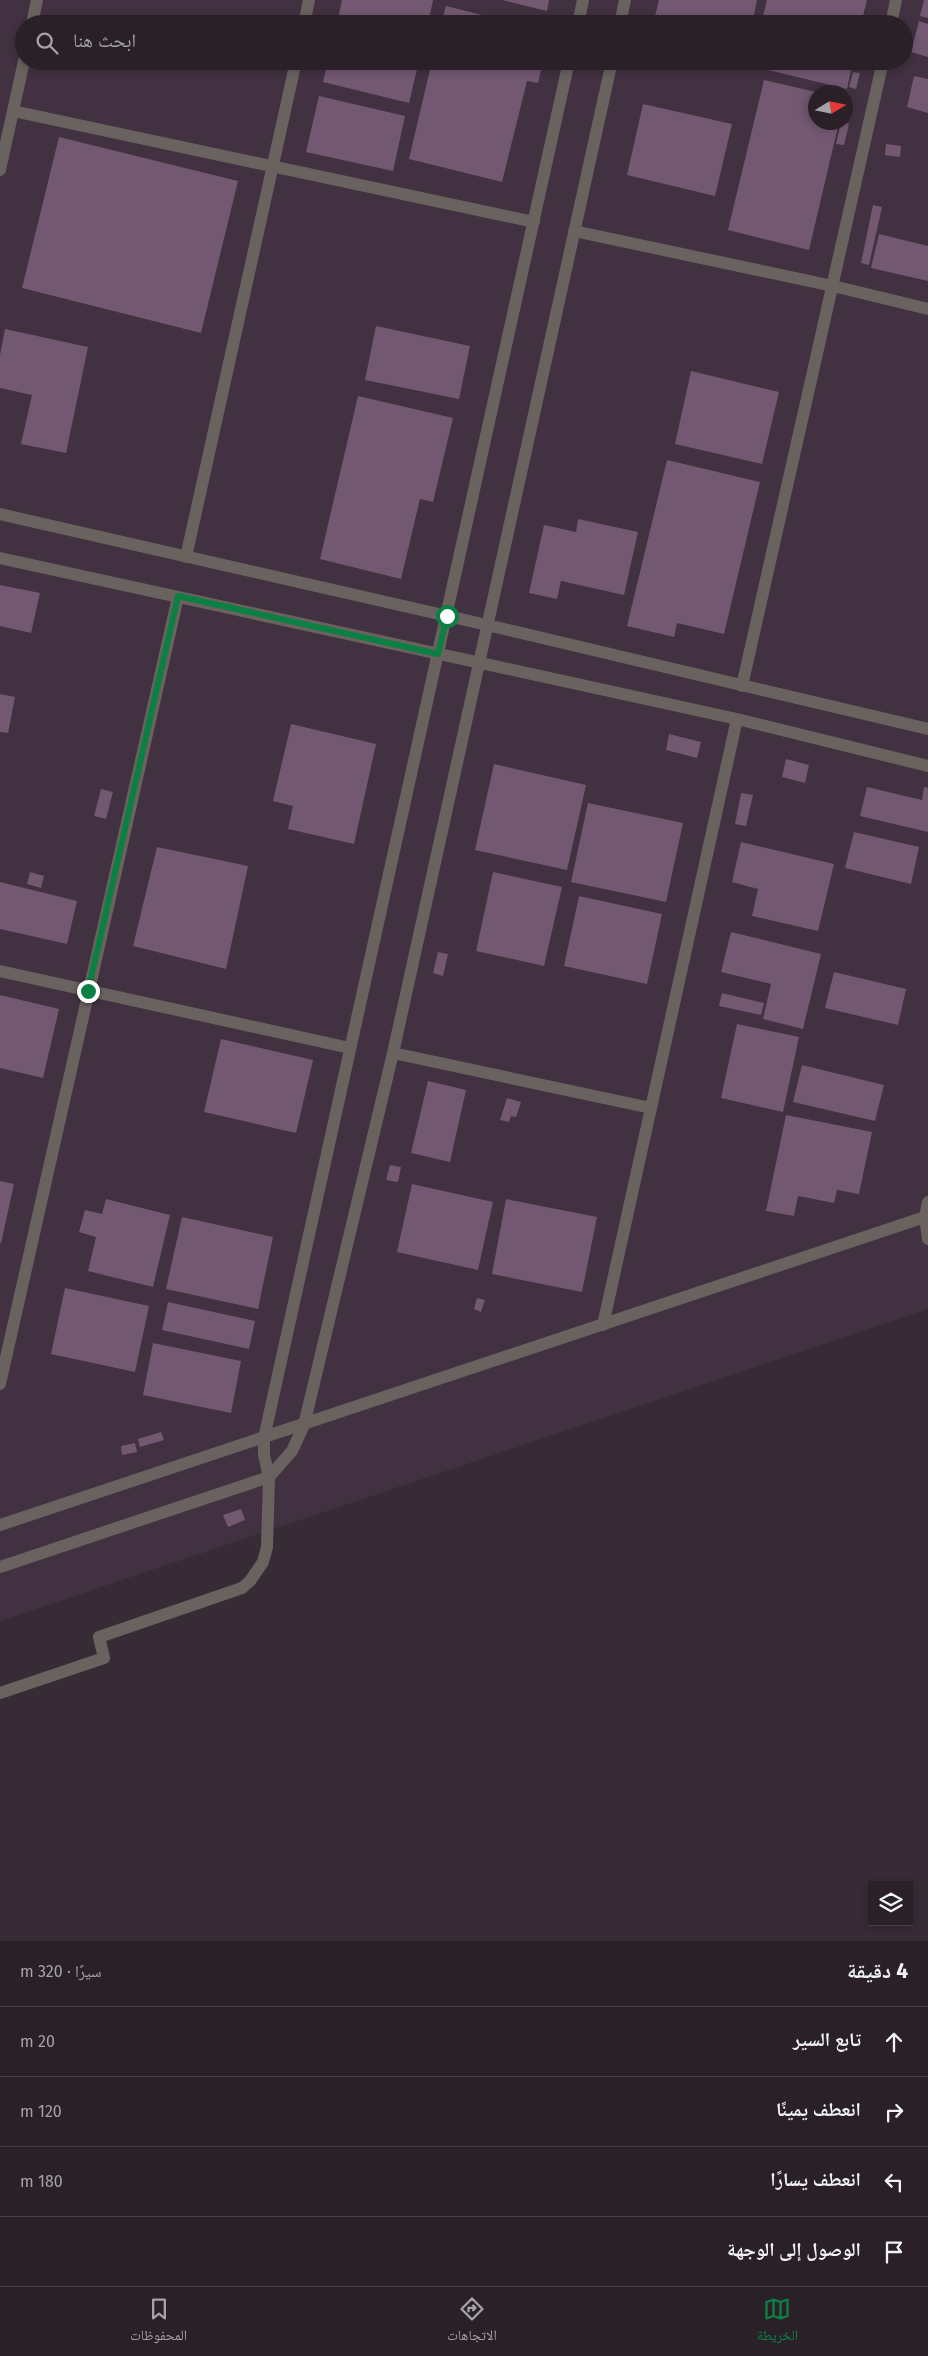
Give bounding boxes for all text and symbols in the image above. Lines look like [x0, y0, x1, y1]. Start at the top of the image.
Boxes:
search box [15, 15, 913, 70]
icon: search [33, 29, 61, 57]
text: ابحث هنا [73, 29, 136, 52]
north arrow [808, 85, 853, 130]
route start [436, 605, 459, 628]
route end [77, 980, 100, 1003]
map controls [868, 1881, 913, 1926]
button: layers [868, 1881, 913, 1926]
text: 4 دقيقة [847, 1958, 908, 1984]
text: سيرًا · 320 m [20, 1962, 102, 1981]
text: تابع السير [793, 2028, 861, 2051]
icon: ahead [880, 2028, 908, 2056]
text: 20 m [20, 2032, 55, 2051]
text: انعطف يمينًا [776, 2098, 861, 2121]
icon: right [880, 2098, 908, 2126]
text: 120 m [20, 2102, 62, 2121]
text: انعطف يسارًا [770, 2168, 861, 2191]
icon: left [880, 2168, 908, 2196]
text: 180 m [20, 2172, 63, 2191]
text: الوصول إلى الوجهة [727, 2238, 861, 2261]
icon: arrive [880, 2238, 908, 2266]
tab: المحفوظات [130, 2295, 187, 2349]
tab: الاتجاهات [447, 2295, 497, 2349]
tab: الخريطة [757, 2295, 798, 2349]

